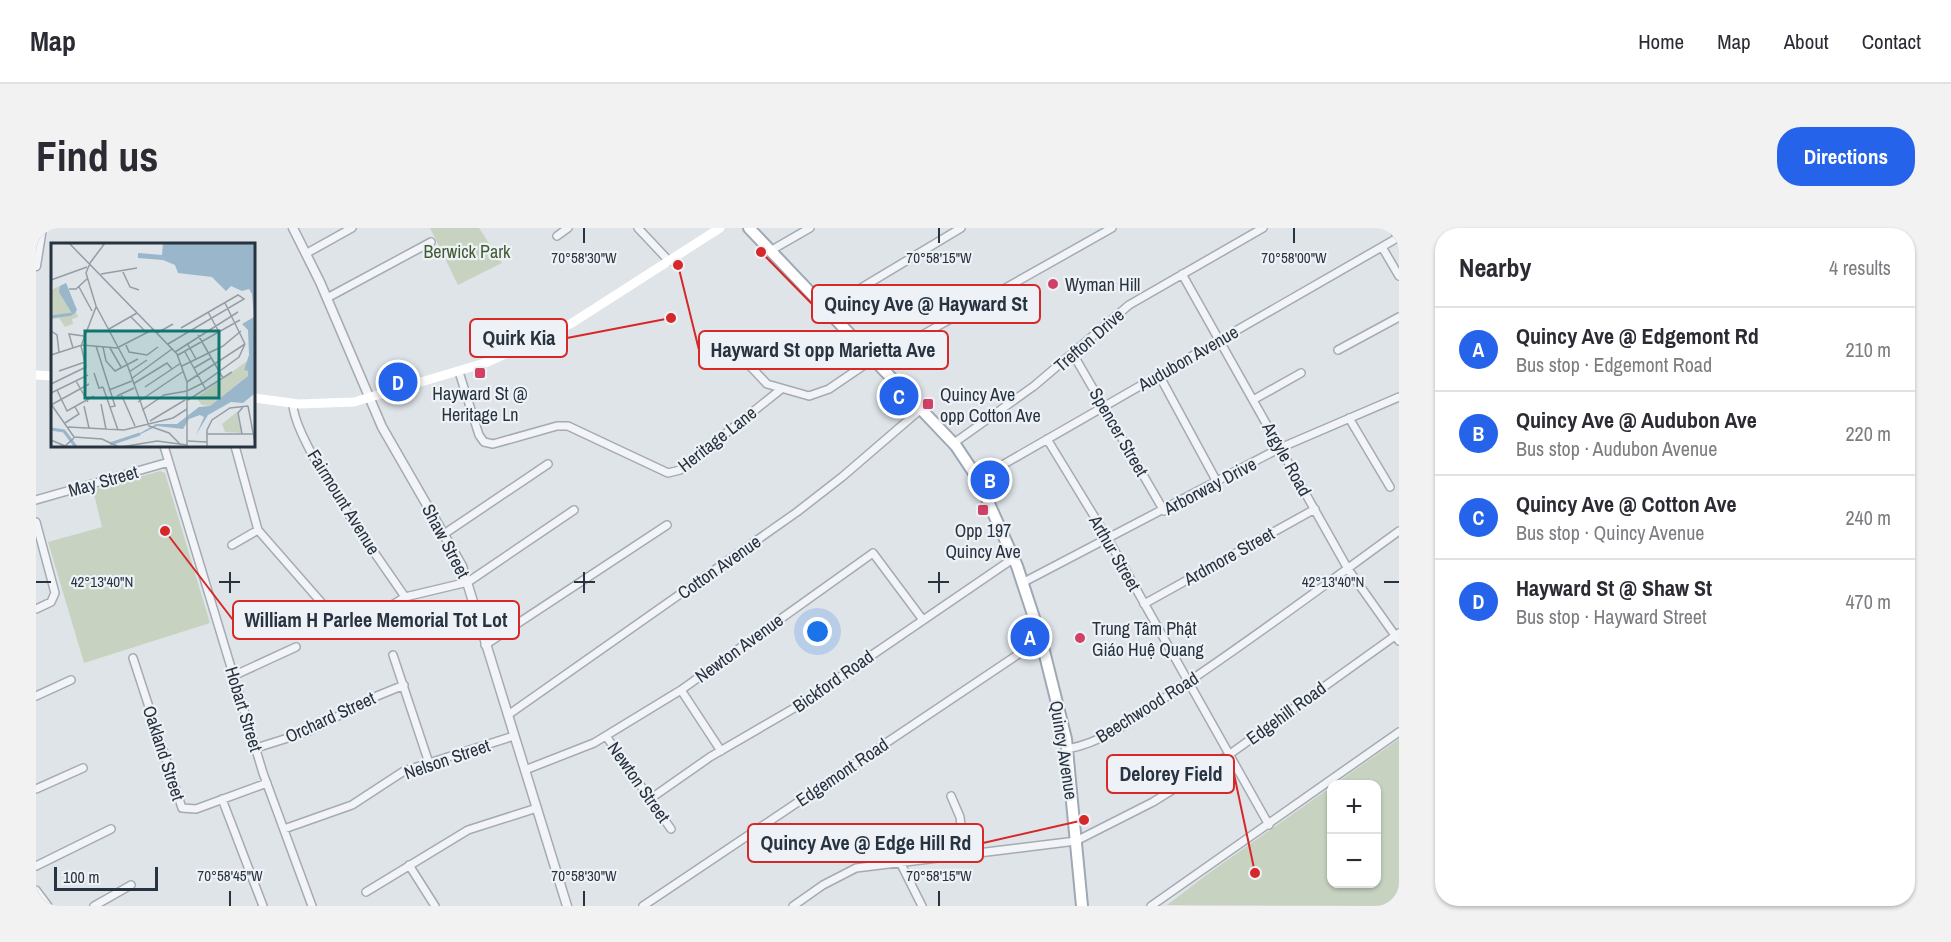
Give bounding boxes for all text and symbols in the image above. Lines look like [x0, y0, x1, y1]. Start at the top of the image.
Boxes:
text: Map [30, 22, 76, 60]
text: Home [1638, 27, 1684, 56]
text: Map [1717, 27, 1751, 56]
text: About [1784, 27, 1829, 56]
text: Contact [1862, 27, 1921, 56]
button: Directions [1777, 127, 1915, 186]
text: Find us [36, 128, 158, 184]
park label: Berwick Park [424, 239, 511, 264]
inset map [51, 243, 255, 447]
text: 70°58'30"W [551, 247, 617, 268]
text: 70°58'15"W [906, 247, 972, 268]
text: 70°58'00"W [1261, 247, 1327, 268]
text: Nearby [1459, 250, 1531, 285]
text: 4 results [1829, 254, 1891, 281]
place label: Wyman Hill [1065, 272, 1140, 297]
marker: Wyman Hill [1046, 277, 1060, 291]
callout: Quincy Ave @ Hayward St [812, 285, 1040, 323]
text: Quincy Ave @ Hayward St [824, 290, 1028, 317]
street label: Trefton Drive [1049, 302, 1129, 378]
callout: Quirk Kia [470, 319, 567, 357]
street label: Audubon Avenue [1132, 319, 1243, 397]
text: Quincy Ave @ Edgemont Rd [1516, 321, 1759, 351]
text: Quirk Kia [483, 324, 555, 351]
callout: Hayward St opp Marietta Ave [699, 331, 948, 369]
text: Hayward St opp Marietta Ave [711, 336, 935, 363]
text: A [1473, 336, 1484, 363]
text: 210 m [1845, 336, 1891, 363]
text: Bus stop · Edgemont Road [1516, 351, 1712, 378]
pin: D [378, 360, 418, 404]
marker: Hayward St @ Heritage Ln [473, 366, 487, 380]
pin: C [880, 374, 918, 418]
place label: Hayward St @ Heritage Ln [432, 381, 528, 427]
place label: Quincy Ave opp Cotton Ave [940, 382, 1041, 428]
street label: Spencer Street [1084, 383, 1154, 481]
marker: Quincy Ave opp Cotton Ave [921, 397, 935, 411]
street label: Heritage Lane [672, 400, 762, 478]
text: Quincy Ave @ Audubon Ave [1516, 405, 1757, 435]
street label: Argyle Road [1256, 417, 1318, 501]
text: B [1473, 420, 1484, 447]
text: 220 m [1845, 420, 1891, 447]
text: Bus stop · Audubon Avenue [1516, 435, 1717, 462]
street label: Fairmount Avenue [302, 445, 386, 559]
street label: Arborway Drive [1158, 451, 1261, 521]
pin: B [970, 458, 1010, 502]
street label: May Street [65, 459, 141, 503]
text: Quincy Ave @ Cotton Ave [1516, 489, 1736, 519]
street label: Shaw Street [416, 500, 476, 582]
marker: Opp 197 Quincy Ave [976, 503, 990, 517]
text: C [1473, 504, 1484, 531]
text: 240 m [1845, 504, 1891, 531]
street label: Arthur Street [1083, 510, 1147, 595]
place label: Opp 197 Quincy Ave [945, 518, 1021, 564]
text: Bus stop · Quincy Avenue [1516, 519, 1704, 546]
street label: Ardmore Street [1178, 521, 1279, 592]
street label: Cotton Avenue [672, 529, 766, 605]
text: 42°13'40"N [71, 571, 133, 592]
text: 42°13'40"N [1302, 571, 1364, 592]
text: Hayward St @ Shaw St [1516, 573, 1712, 603]
text: D [1473, 588, 1484, 615]
text: 470 m [1845, 588, 1891, 615]
callout: William H Parlee Memorial Tot Lot [233, 601, 519, 639]
text: Bus stop · Hayward Street [1516, 603, 1707, 630]
text: William H Parlee Memorial Tot Lot [245, 606, 508, 633]
street label: Newton Avenue [690, 608, 788, 688]
pin: A [1010, 614, 1050, 660]
place label: Trung Tâm Phật Giáo Huệ Quang [1092, 616, 1204, 662]
your location [803, 617, 832, 646]
marker: Trung Tâm Phật Giáo Huệ Quang [1073, 631, 1087, 645]
street label: Bickford Road [788, 644, 878, 718]
street label: Hobart Street [219, 663, 269, 755]
street label: Beechwood Road [1091, 666, 1203, 748]
street label: Edgehill Road [1241, 676, 1331, 750]
street label: Orchard Street [281, 685, 379, 749]
street label: Quincy Avenue [1044, 699, 1084, 801]
street label: Oakland Street [137, 702, 191, 804]
street label: Edgemont Road [791, 732, 893, 812]
street label: Nelson Street [401, 733, 493, 785]
street label: Newton Street [602, 737, 676, 827]
callout: Delorey Field [1107, 755, 1234, 793]
text: Delorey Field [1120, 760, 1223, 787]
map controls [1327, 780, 1381, 888]
button: + [1327, 780, 1381, 834]
callout: Quincy Ave @ Edge Hill Rd [748, 824, 983, 862]
text: Quincy Ave @ Edge Hill Rd [761, 829, 971, 856]
button: − [1327, 834, 1381, 888]
scale bar [54, 864, 158, 892]
text: 70°58'45"W [197, 865, 263, 886]
text: 70°58'30"W [551, 865, 617, 886]
text: 70°58'15"W [906, 865, 972, 886]
text: 100 m [63, 866, 99, 888]

